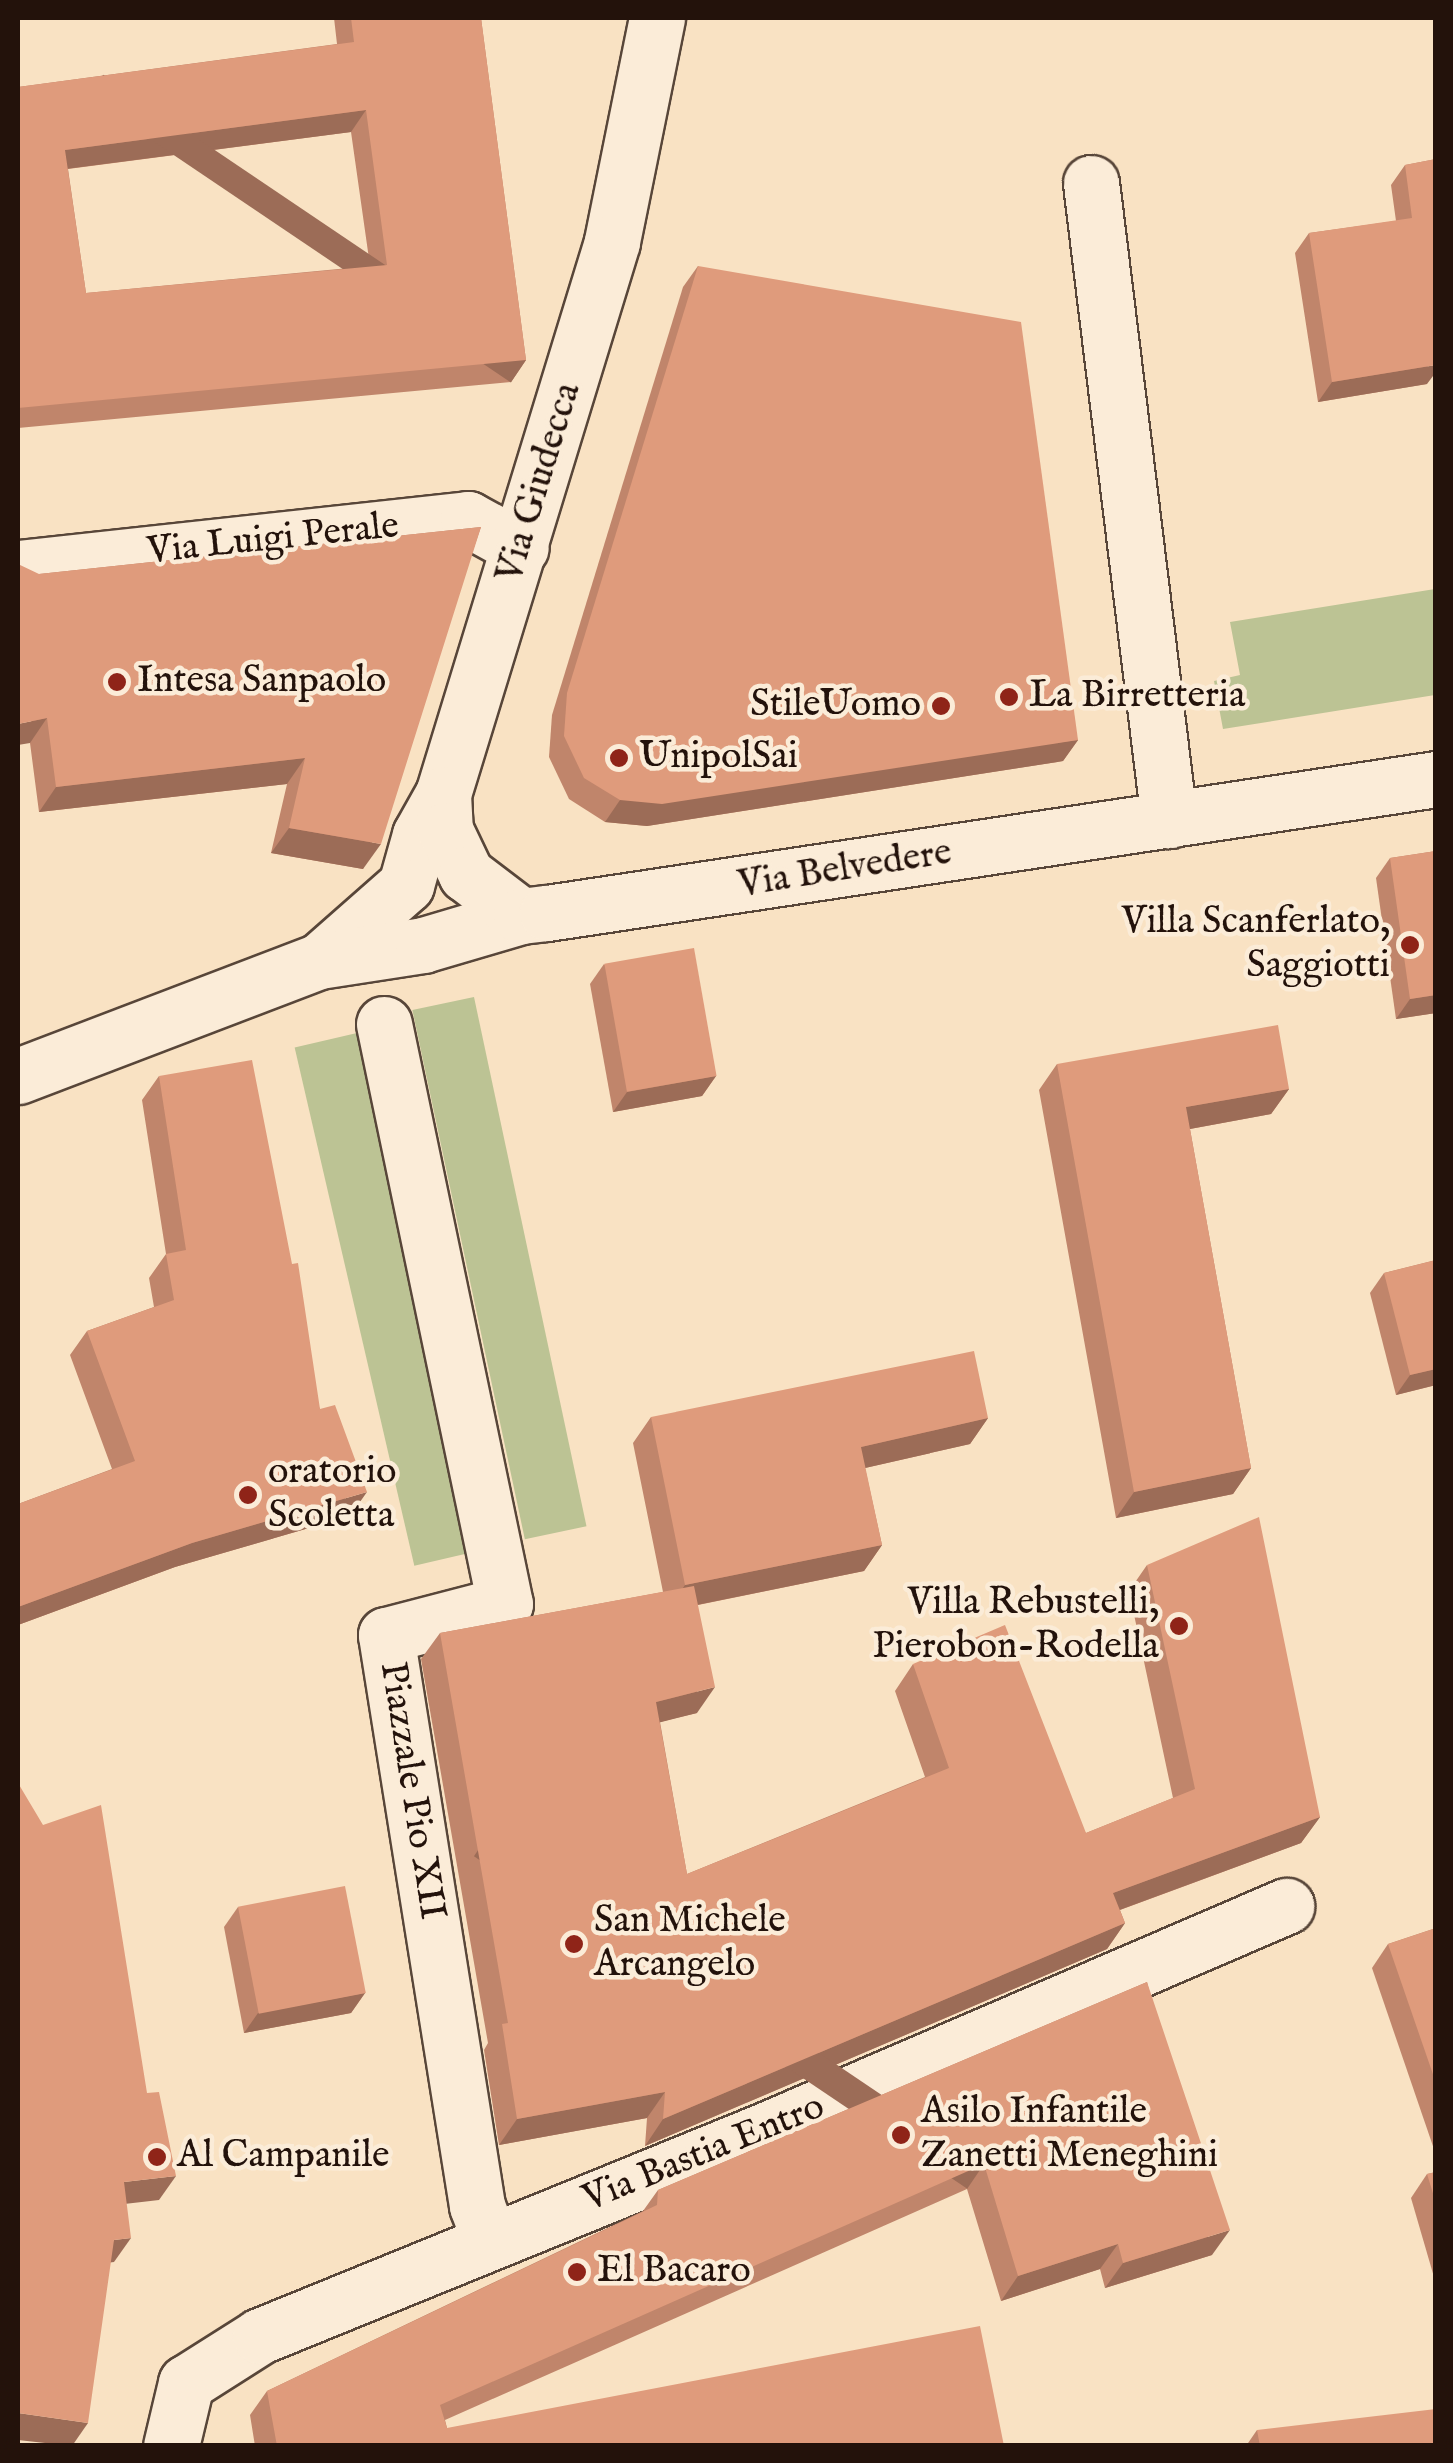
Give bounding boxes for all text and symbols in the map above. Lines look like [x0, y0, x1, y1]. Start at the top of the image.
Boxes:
street label: Via Giudecca [488, 378, 592, 588]
street label: Via Luigi Perale [145, 504, 401, 576]
place label: Intesa Sanpaolo [137, 659, 386, 705]
marker: Intesa Sanpaolo [106, 671, 128, 693]
place label: La Birretteria [1029, 674, 1245, 720]
place label: StileUomo [750, 683, 921, 729]
marker: La Birretteria [998, 686, 1020, 708]
marker: StileUomo [930, 695, 952, 717]
place label: UnipolSai [639, 735, 798, 781]
marker: UnipolSai [608, 747, 630, 769]
street label: Via Belvedere [735, 831, 955, 909]
place label: Villa Scanferlato, Saggiotti [1122, 900, 1390, 989]
marker: Villa Scanferlato, Saggiotti [1399, 934, 1421, 956]
place label: oratorio Scoletta [268, 1450, 396, 1540]
marker: oratorio Scoletta [237, 1484, 259, 1506]
place label: Villa Rebustelli, Pierobon-Rodella [872, 1581, 1159, 1670]
marker: Villa Rebustelli, Pierobon-Rodella [1168, 1615, 1190, 1637]
street label: Piazzale Pio XII [368, 1659, 454, 1923]
place label: San Michele Arcangelo [594, 1899, 786, 1988]
marker: San Michele Arcangelo [563, 1933, 585, 1955]
street label: Via Bastia Entro [577, 2085, 831, 2223]
place label: Asilo Infantile Zanetti Meneghini [921, 2090, 1218, 2180]
marker: Asilo Infantile Zanetti Meneghini [890, 2124, 912, 2146]
place label: Al Campanile [177, 2134, 389, 2180]
marker: Al Campanile [146, 2146, 168, 2168]
place label: El Bacaro [597, 2249, 751, 2295]
marker: El Bacaro [566, 2261, 588, 2283]

